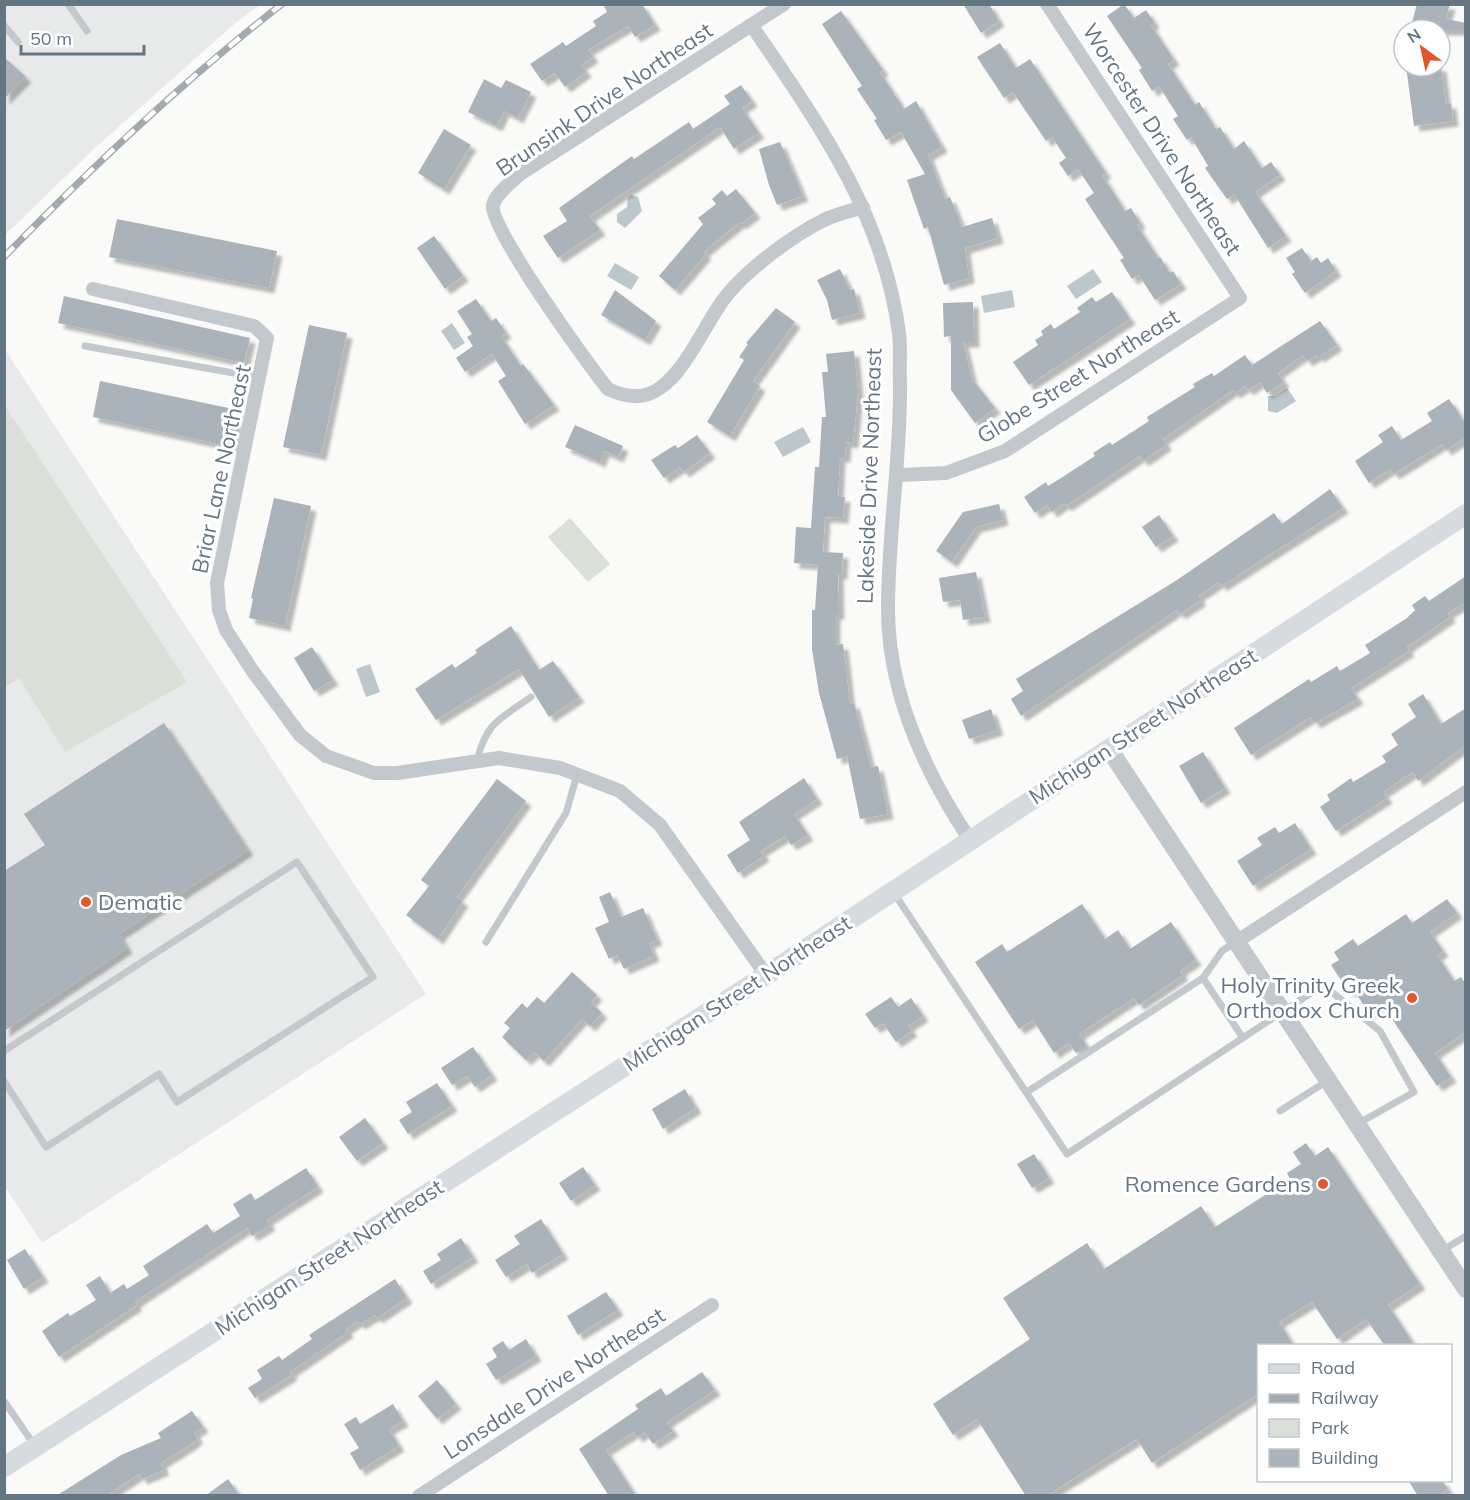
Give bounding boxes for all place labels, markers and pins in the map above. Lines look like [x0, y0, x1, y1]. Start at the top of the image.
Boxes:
place label: Dematic [98, 888, 183, 916]
marker: Dematic [79, 895, 93, 909]
place label: Holy Trinity Greek Orthodox Church [1221, 971, 1401, 1024]
marker: Holy Trinity Greek Orthodox Church [1405, 991, 1419, 1005]
place label: Romence Gardens [1125, 1170, 1311, 1198]
marker: Romence Gardens [1316, 1177, 1330, 1191]

